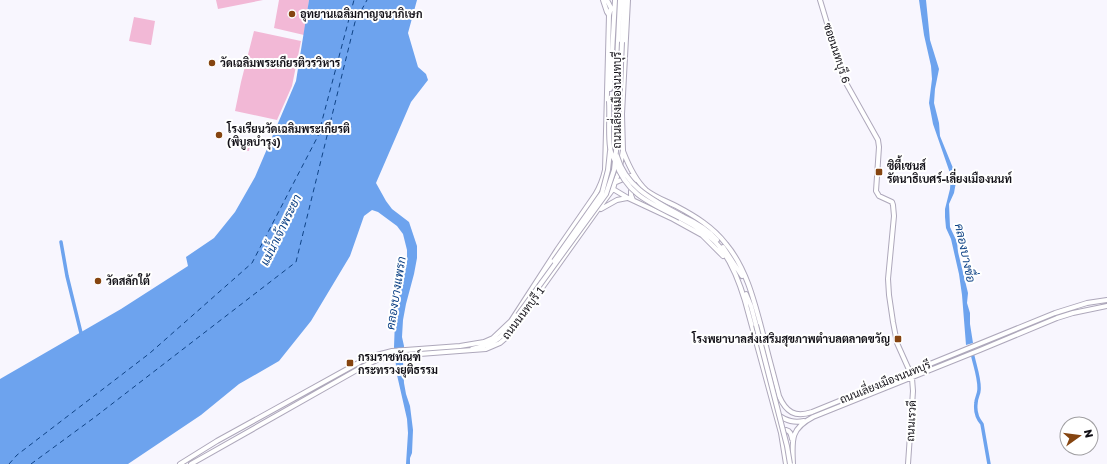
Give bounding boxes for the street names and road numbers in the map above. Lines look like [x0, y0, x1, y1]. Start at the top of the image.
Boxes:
street label: ซอยนนทบุรี 6 [819, 21, 854, 86]
street label: ถนนเลี่ยงเมืองนนทบุรี [606, 52, 626, 148]
street label: ถนนนนทบุรี 1 [498, 283, 549, 343]
street label: ถนนเลี่ยงเมืองนนทบุรี [836, 354, 933, 408]
street label: ถนนเรวดี [902, 400, 918, 442]

